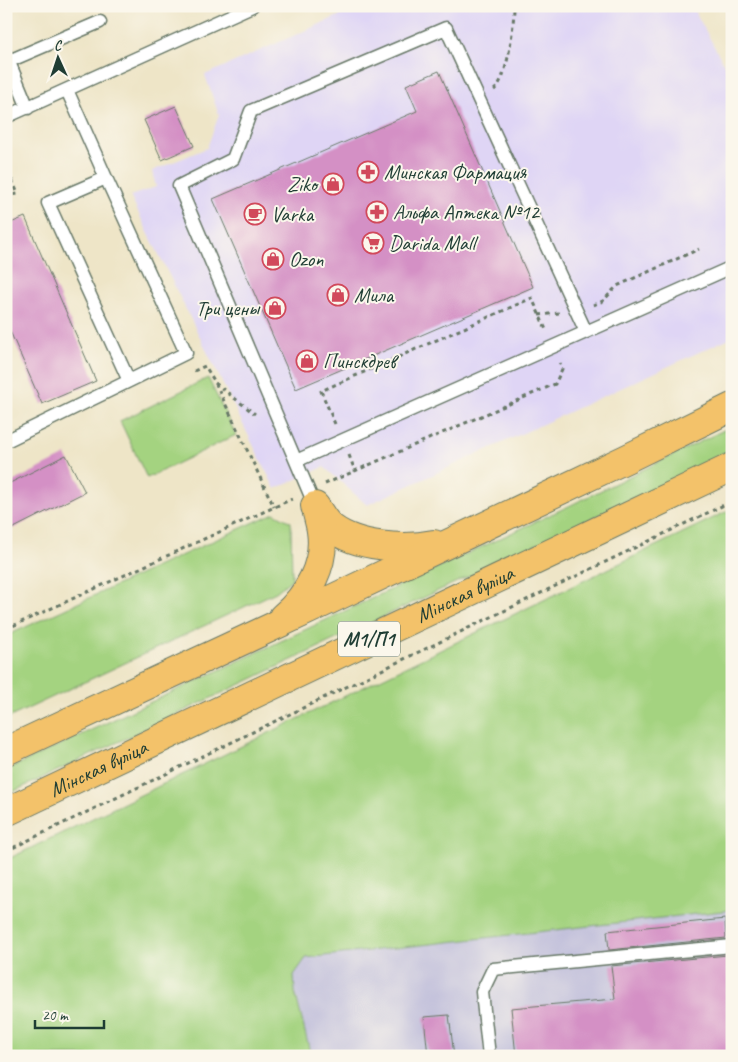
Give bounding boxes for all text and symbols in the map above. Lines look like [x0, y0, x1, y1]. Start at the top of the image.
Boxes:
north arrow [32, 32, 82, 82]
text: С [53, 37, 63, 54]
place label: Минская Фармация [384, 159, 527, 185]
pharmacy icon: Минская Фармация [356, 160, 380, 184]
place label: Ziko [287, 171, 320, 197]
shop icon: Ziko [321, 172, 345, 196]
place label: Альфа Аптека №12 [393, 199, 541, 225]
pharmacy icon: Альфа Аптека №12 [365, 200, 389, 224]
place label: Varka [271, 201, 315, 227]
cafe icon: Varka [243, 202, 267, 226]
place label: Darida Mall [389, 230, 479, 256]
supermarket icon: Darida Mall [361, 231, 385, 255]
place label: Ozon [289, 246, 324, 272]
shop icon: Ozon [261, 247, 285, 271]
place label: Мила [354, 282, 395, 308]
shop icon: Мила [326, 283, 350, 307]
place label: Три цены [196, 295, 261, 321]
shop icon: Три цены [263, 296, 287, 320]
place label: Пинскдрев [323, 348, 400, 374]
shop icon: Пинскдрев [295, 349, 319, 373]
street label: Мінская вуліца [412, 559, 520, 628]
road number: М1/П1 [338, 622, 400, 656]
street label: Мінская вуліца [45, 733, 153, 803]
scale bar [35, 997, 104, 1029]
text: 20 m [42, 1006, 69, 1025]

